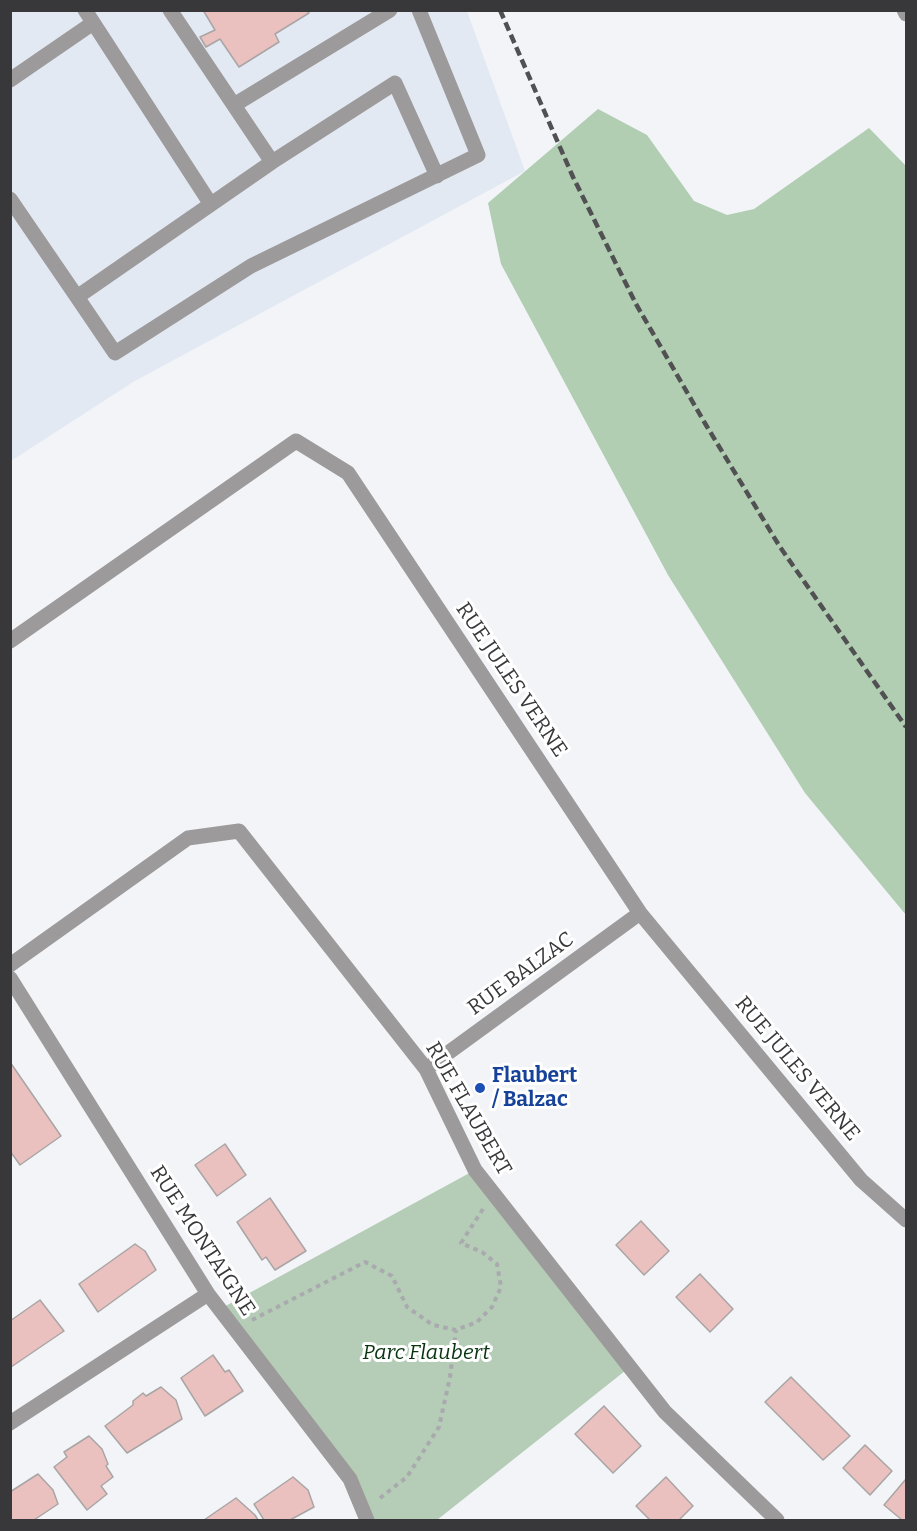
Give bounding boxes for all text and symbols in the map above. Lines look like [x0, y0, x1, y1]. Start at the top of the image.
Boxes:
street label: RUE JULES VERNE [450, 598, 572, 762]
street label: RUE BALZAC [463, 927, 579, 1021]
street label: RUE JULES VERNE [729, 992, 865, 1146]
street label: RUE FLAUBERT [420, 1038, 516, 1180]
place label: Flaubert / Balzac [492, 1063, 577, 1113]
marker: Flaubert / Balzac [473, 1081, 487, 1095]
street label: RUE MONTAIGNE [144, 1161, 260, 1321]
park label: Parc Flaubert [362, 1340, 490, 1366]

